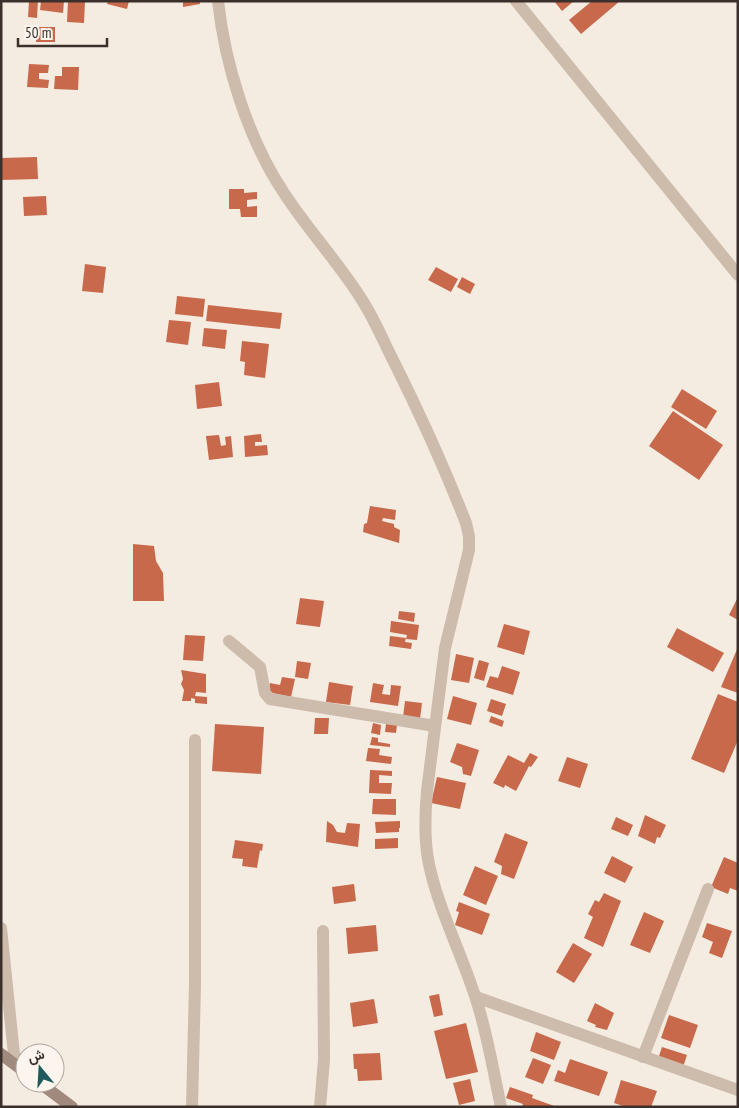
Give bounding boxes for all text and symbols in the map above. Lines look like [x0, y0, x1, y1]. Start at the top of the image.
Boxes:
scale bar [18, 15, 106, 47]
text: 50 m [25, 23, 51, 42]
north arrow [15, 1043, 65, 1093]
text: ش [25, 1044, 47, 1067]

